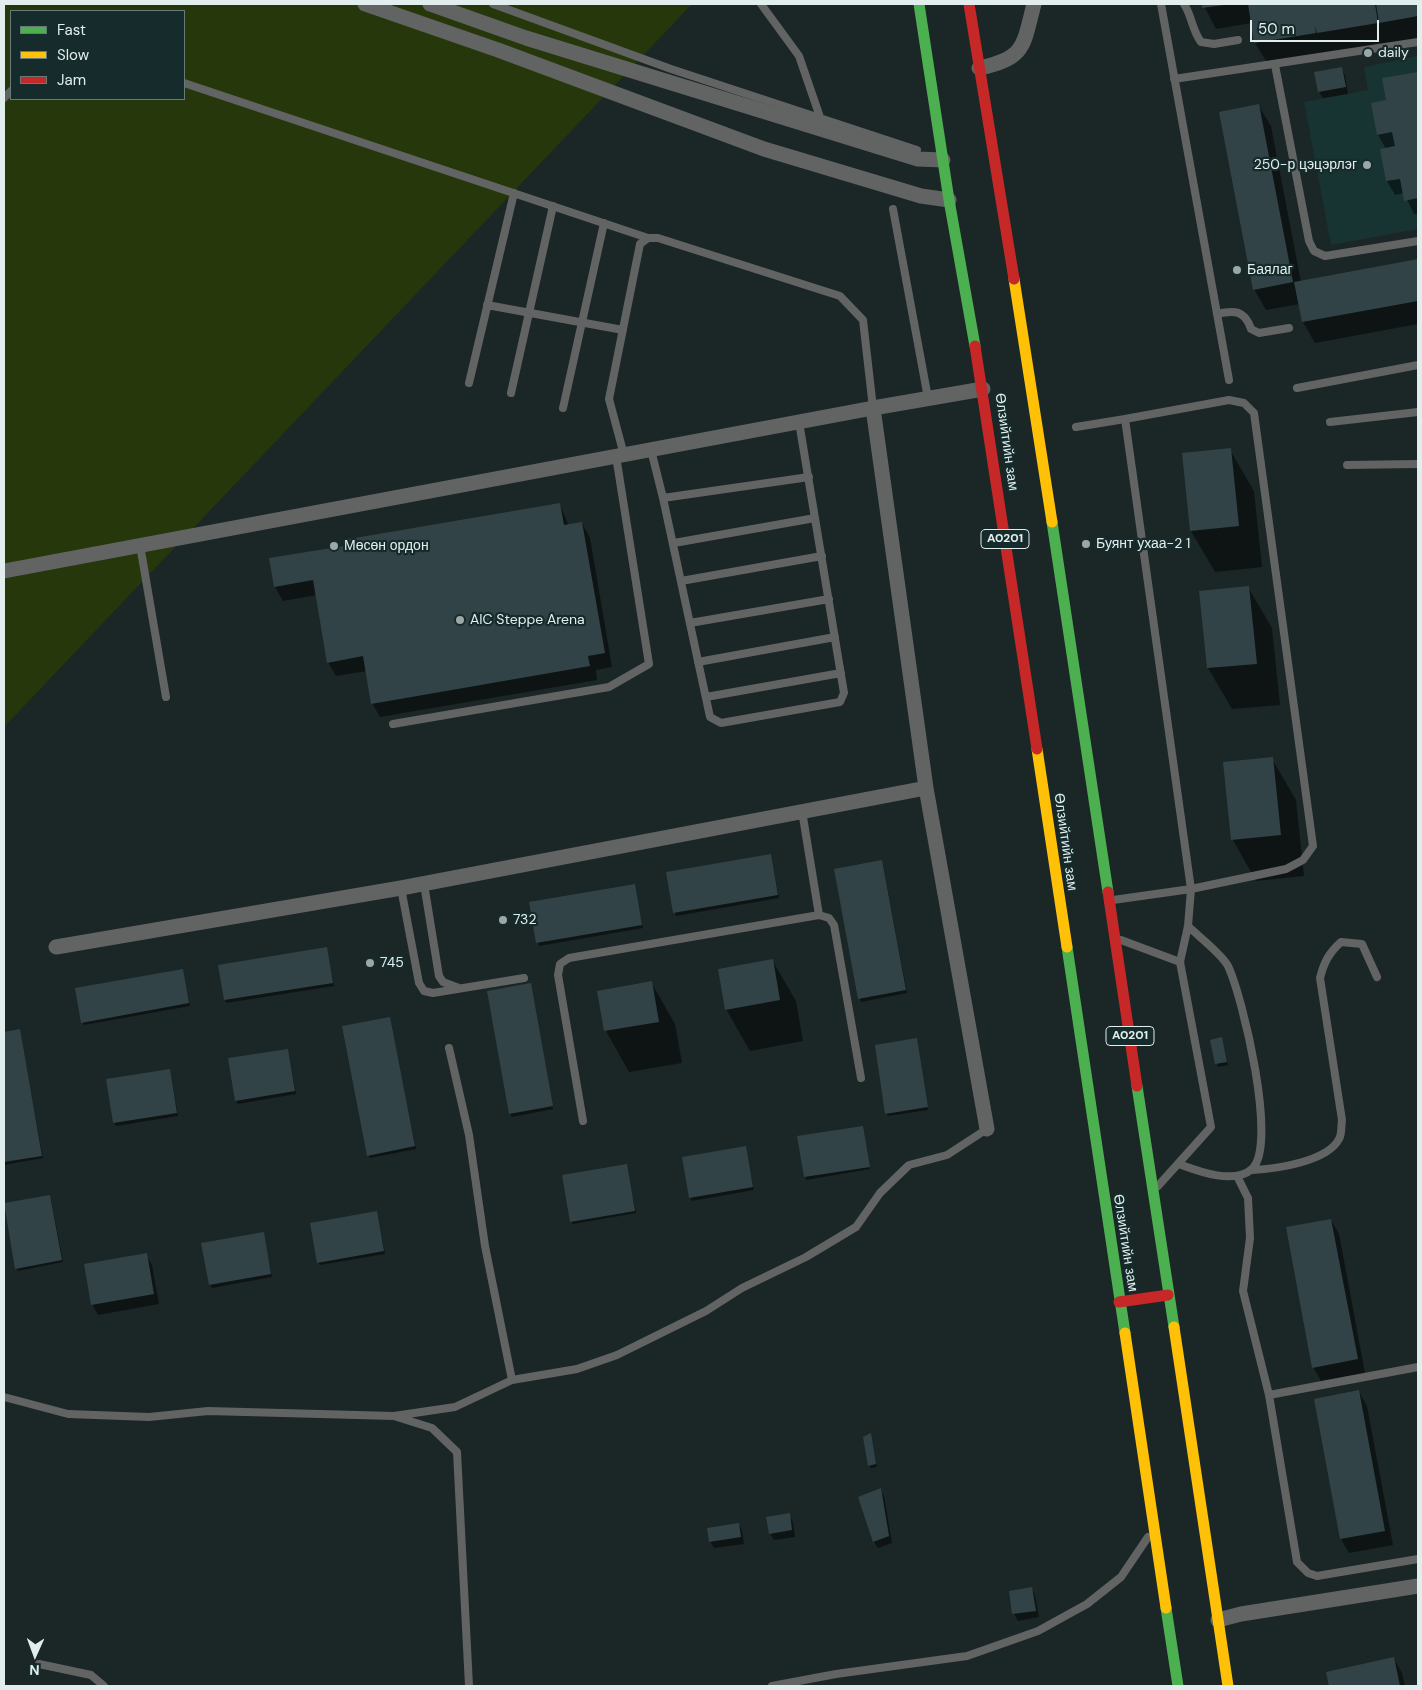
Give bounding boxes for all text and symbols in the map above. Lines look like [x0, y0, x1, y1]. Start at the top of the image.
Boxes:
legend [10, 10, 185, 100]
scale bar [1252, 10, 1381, 42]
text: 50 m [1258, 19, 1295, 39]
text: Fast [57, 20, 86, 40]
text: Slow [57, 45, 89, 65]
place label: daily [1378, 45, 1409, 61]
marker: daily [1362, 47, 1374, 59]
text: Jam [57, 70, 86, 90]
place label: 250-р цэцэрлэг [1254, 157, 1357, 173]
marker: 250-р цэцэрлэг [1361, 159, 1373, 171]
place label: Баялаг [1247, 262, 1293, 278]
marker: Баялаг [1231, 264, 1243, 276]
street label: Өлзийтийн зам [991, 392, 1021, 492]
road number: A0201 [981, 530, 1029, 548]
place label: Буянт ухаа-2 1 [1096, 536, 1190, 552]
place label: Мөсөн ордон [344, 538, 429, 554]
marker: Буянт ухаа-2 1 [1080, 538, 1092, 550]
marker: Мөсөн ордон [328, 540, 340, 552]
place label: AIC Steppe Arena [470, 612, 585, 628]
marker: AIC Steppe Arena [454, 614, 466, 626]
street label: Өлзийтийн зам [1050, 792, 1080, 892]
place label: 732 [513, 912, 536, 928]
marker: 732 [497, 914, 509, 926]
place label: 745 [380, 955, 404, 971]
marker: 745 [364, 957, 376, 969]
road number: A0201 [1106, 1026, 1154, 1046]
street label: Өлзийтийн зам [1109, 1193, 1141, 1293]
north arrow [10, 1630, 60, 1680]
text: N [29, 1661, 40, 1679]

